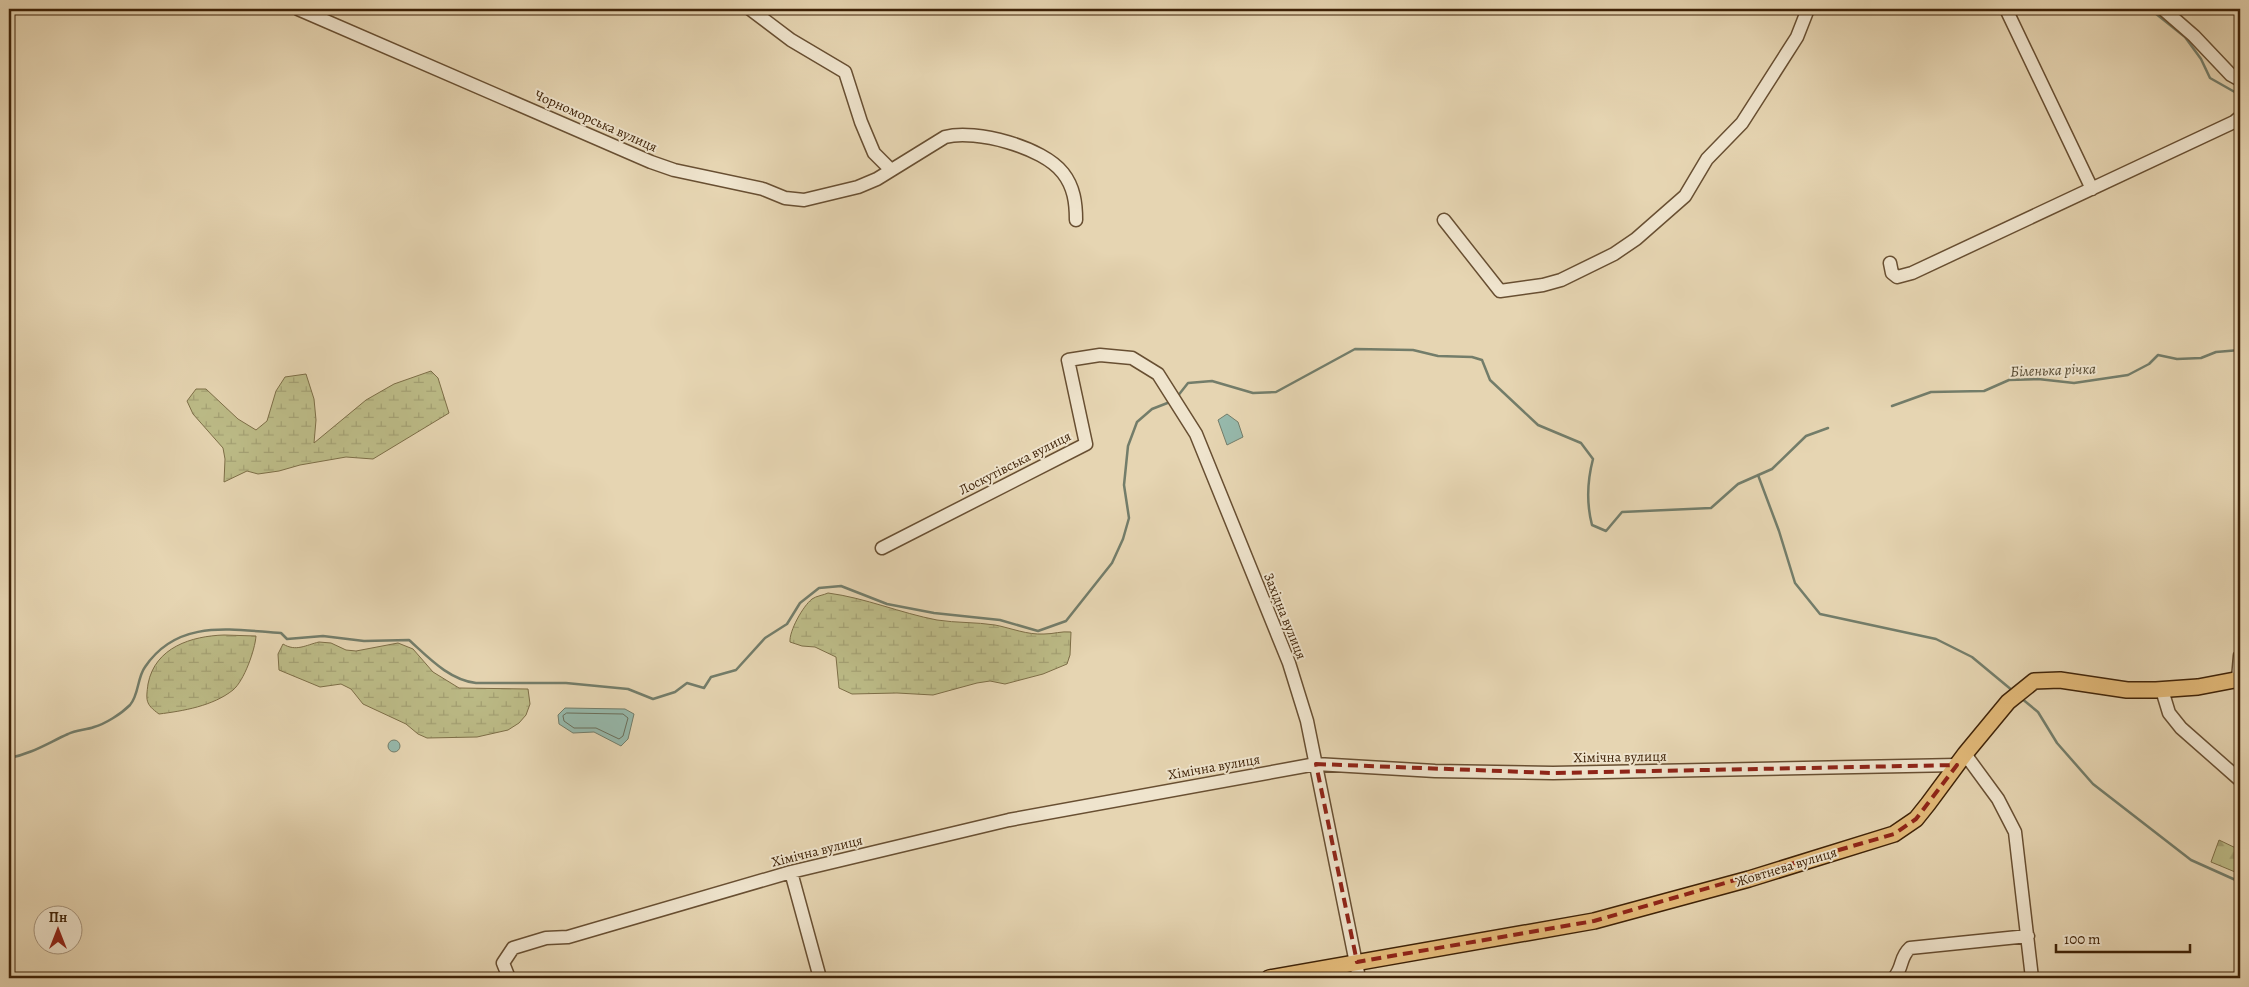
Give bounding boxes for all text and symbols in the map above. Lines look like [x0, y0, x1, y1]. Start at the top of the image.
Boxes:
street label: Чорноморська вулиця [532, 85, 661, 157]
water label: Біленька річка [2010, 359, 2096, 381]
street label: Лоскутівська вулиця [956, 426, 1075, 499]
street label: Західна вулиця [1259, 570, 1311, 662]
street label: Хімічна вулиця [1573, 747, 1667, 767]
street label: Хімічна вулиця [1166, 750, 1262, 784]
street label: Хімічна вулиця [769, 830, 865, 871]
street label: Жовтнева вулиця [1733, 842, 1839, 891]
north arrow [32, 904, 82, 954]
text: Пн [49, 908, 67, 927]
scale bar [2056, 922, 2190, 954]
text: 100 m [2064, 929, 2101, 949]

